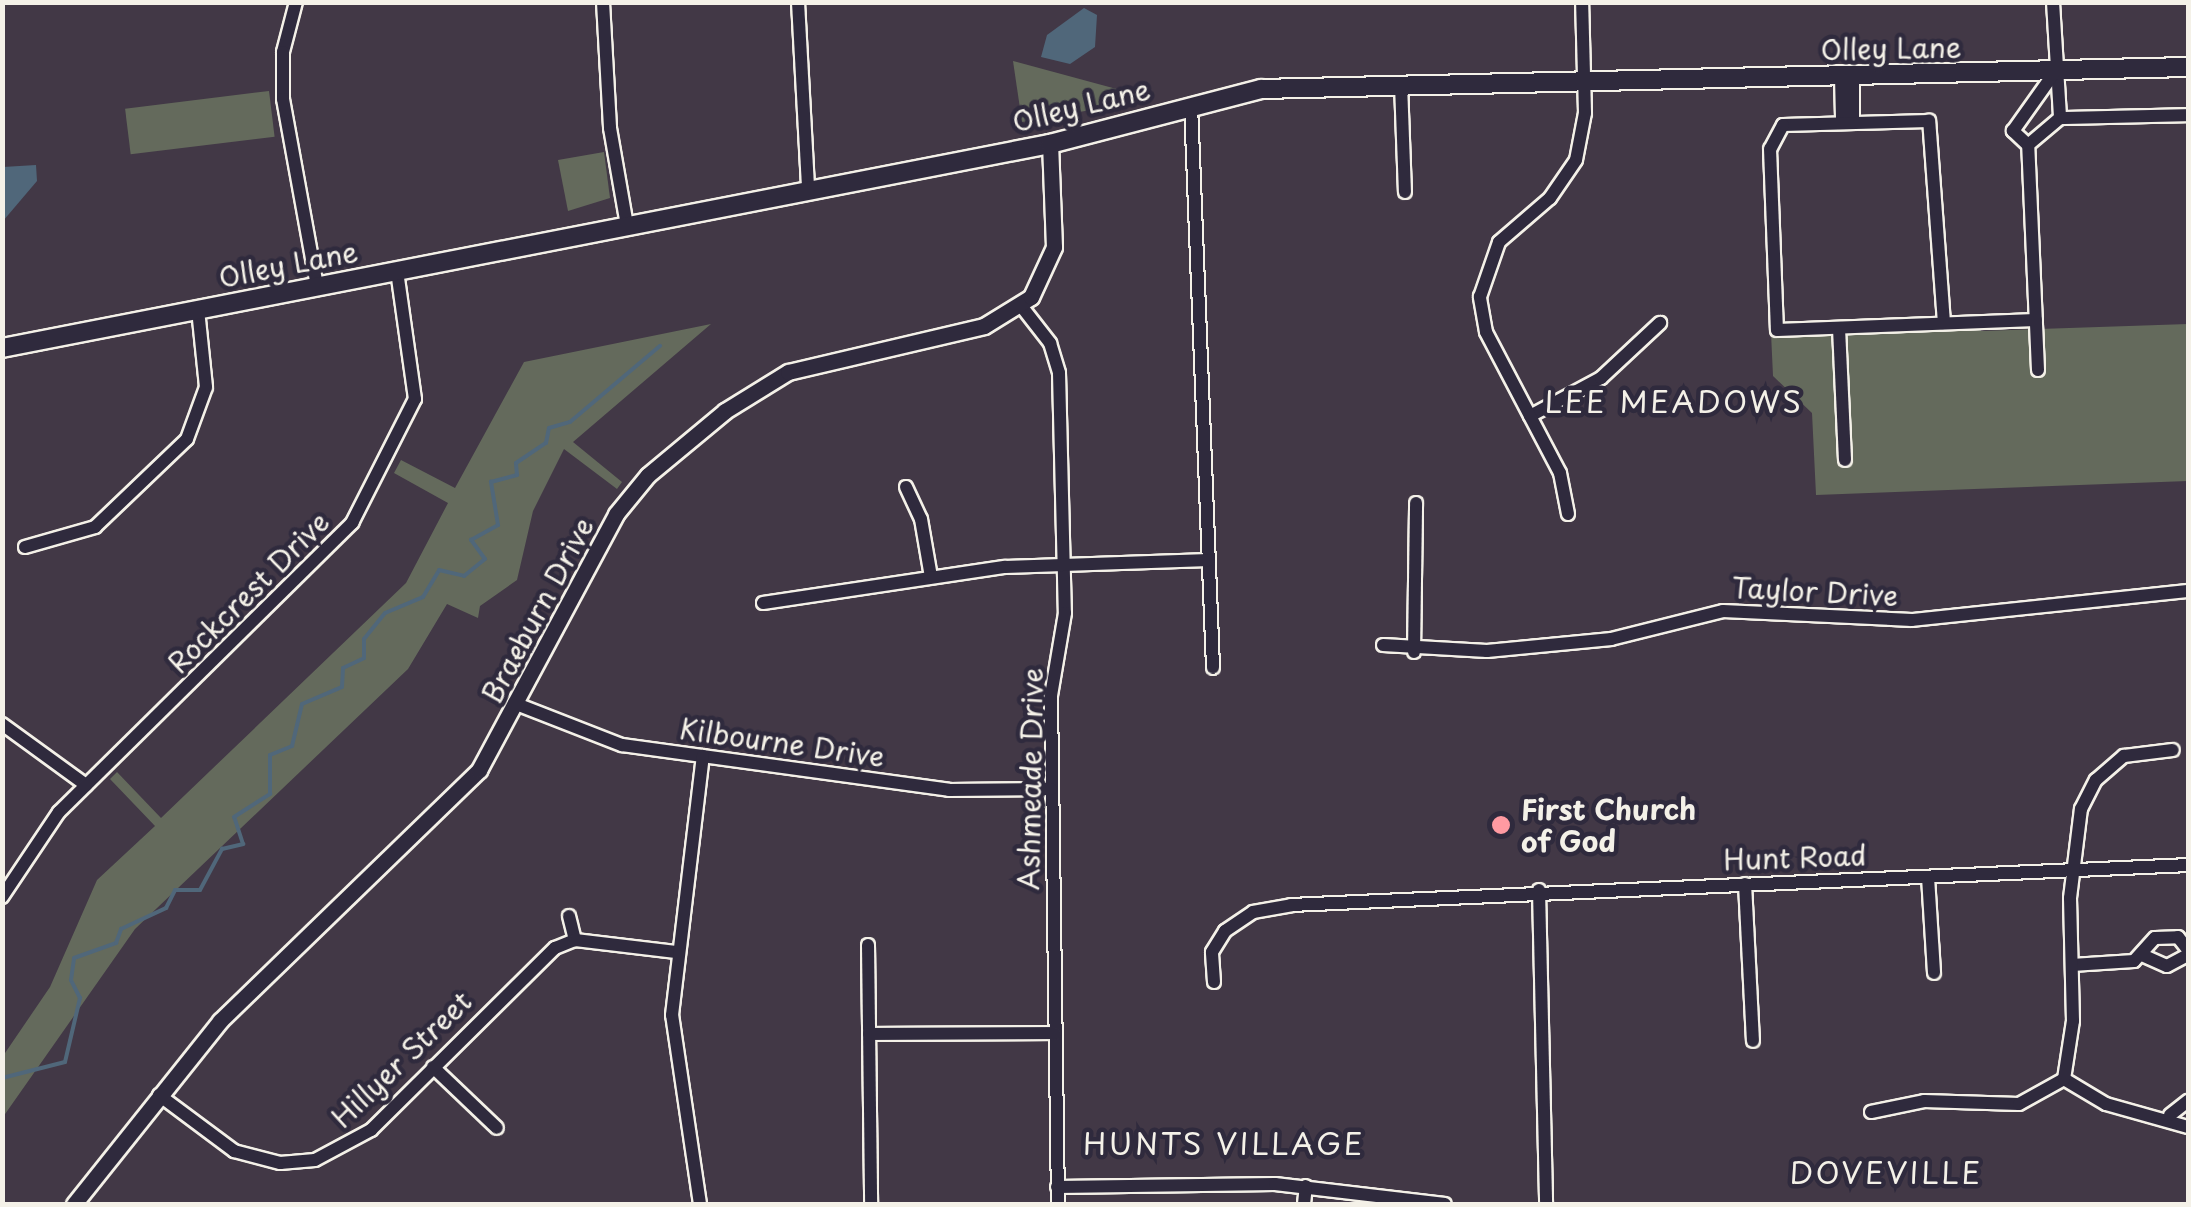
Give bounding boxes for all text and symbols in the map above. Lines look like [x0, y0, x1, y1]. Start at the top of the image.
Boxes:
street label: Olley Lane [1820, 30, 1962, 66]
street label: Olley Lane [1008, 71, 1154, 139]
street label: Olley Lane [215, 234, 361, 294]
district label: LEE MEADOWS [1544, 383, 1804, 419]
street label: Rockcrest Drive [161, 505, 335, 679]
street label: Braeburn Drive [474, 512, 600, 708]
street label: Taylor Drive [1731, 570, 1899, 612]
street label: Ashmeade Drive [1011, 668, 1049, 890]
street label: Kilbourne Drive [677, 711, 887, 773]
place label: First Church of God [1521, 792, 1696, 858]
marker: First Church of God [1490, 814, 1512, 836]
street label: Hunt Road [1723, 838, 1867, 876]
street label: Hillyer Street [324, 984, 478, 1134]
district label: HUNTS VILLAGE [1084, 1125, 1364, 1161]
district label: DOVEVILLE [1791, 1154, 1981, 1190]

